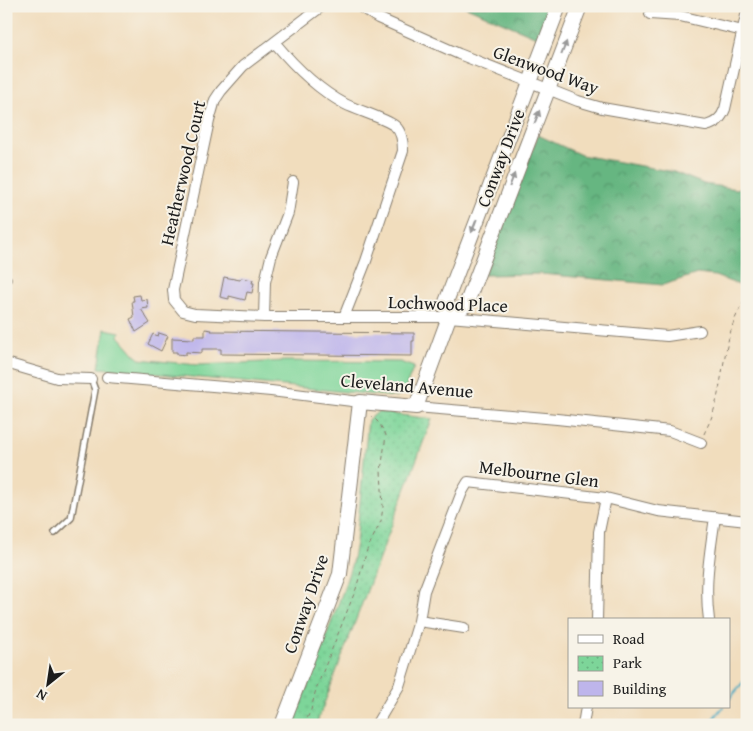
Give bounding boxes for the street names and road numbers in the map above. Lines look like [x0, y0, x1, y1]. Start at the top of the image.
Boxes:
street label: Glenwood Way [490, 38, 603, 101]
street label: Heatherwood Court [153, 97, 212, 248]
street label: Conway Drive [469, 105, 532, 211]
street label: Lochwood Place [388, 288, 508, 319]
street label: Cleveland Avenue [340, 366, 474, 405]
street label: Melbourne Glen [478, 453, 601, 494]
street label: Conway Drive [276, 551, 335, 657]

